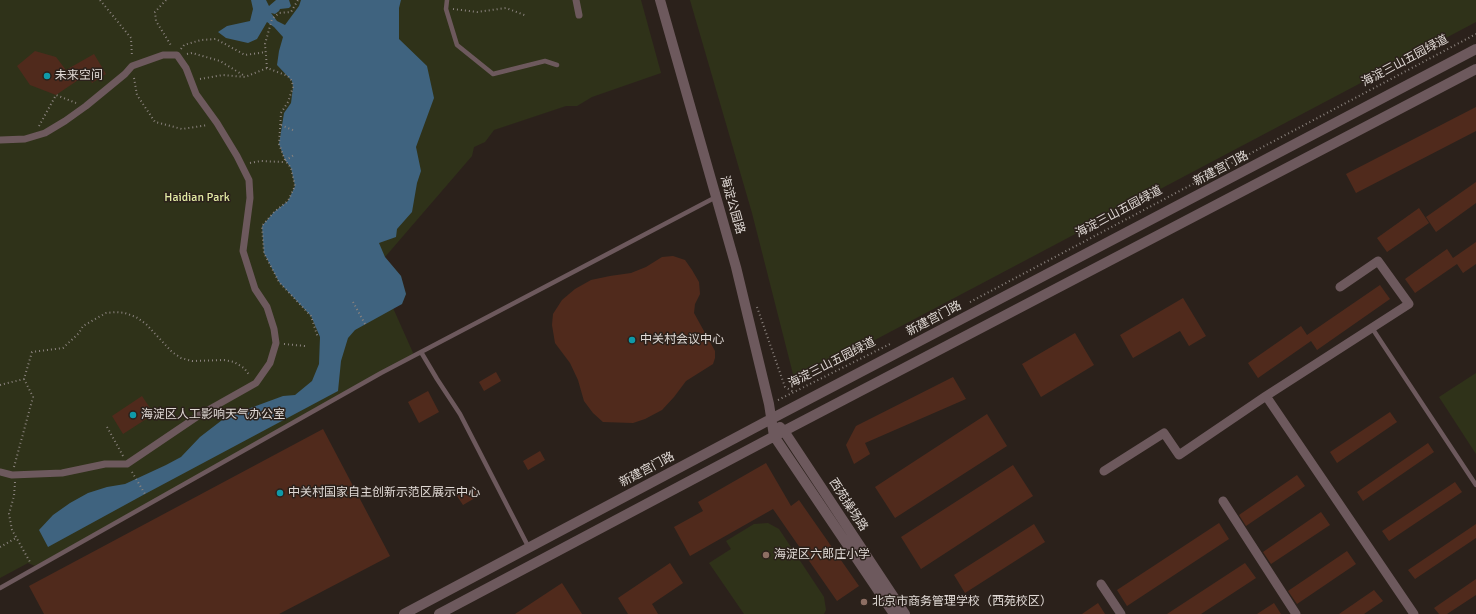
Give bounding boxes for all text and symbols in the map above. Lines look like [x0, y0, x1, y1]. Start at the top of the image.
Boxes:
street label: 海淀三山五园绿道 [1359, 32, 1451, 90]
place label: 未来空间 [55, 69, 103, 83]
marker: 未来空间 [42, 71, 52, 81]
street label: 新建宫门路 [1191, 149, 1251, 189]
street label: 海淀公园路 [717, 174, 747, 236]
street label: 海淀三山五园绿道 [1073, 183, 1165, 241]
park label: Haidian Park [164, 191, 230, 205]
street label: 新建宫门路 [904, 299, 964, 339]
place label: 中关村会议中心 [640, 333, 724, 347]
marker: 中关村会议中心 [627, 335, 637, 345]
street label: 海淀三山五园绿道 [786, 335, 878, 391]
place label: 海淀区人工影响天气办公室 [141, 408, 285, 422]
marker: 海淀区人工影响天气办公室 [128, 410, 138, 420]
street label: 新建宫门路 [617, 450, 677, 490]
street label: 西苑操场路 [826, 476, 870, 534]
place label: 中关村国家自主创新示范区展示中心 [288, 486, 480, 500]
marker: 中关村国家自主创新示范区展示中心 [275, 488, 285, 498]
place label: 海淀区六郎庄小学 [774, 548, 870, 562]
marker: 海淀区六郎庄小学 [761, 550, 771, 560]
place label: 北京市商务管理学校（西苑校区） [872, 595, 1052, 609]
marker: 北京市商务管理学校（西苑校区） [859, 597, 869, 607]

